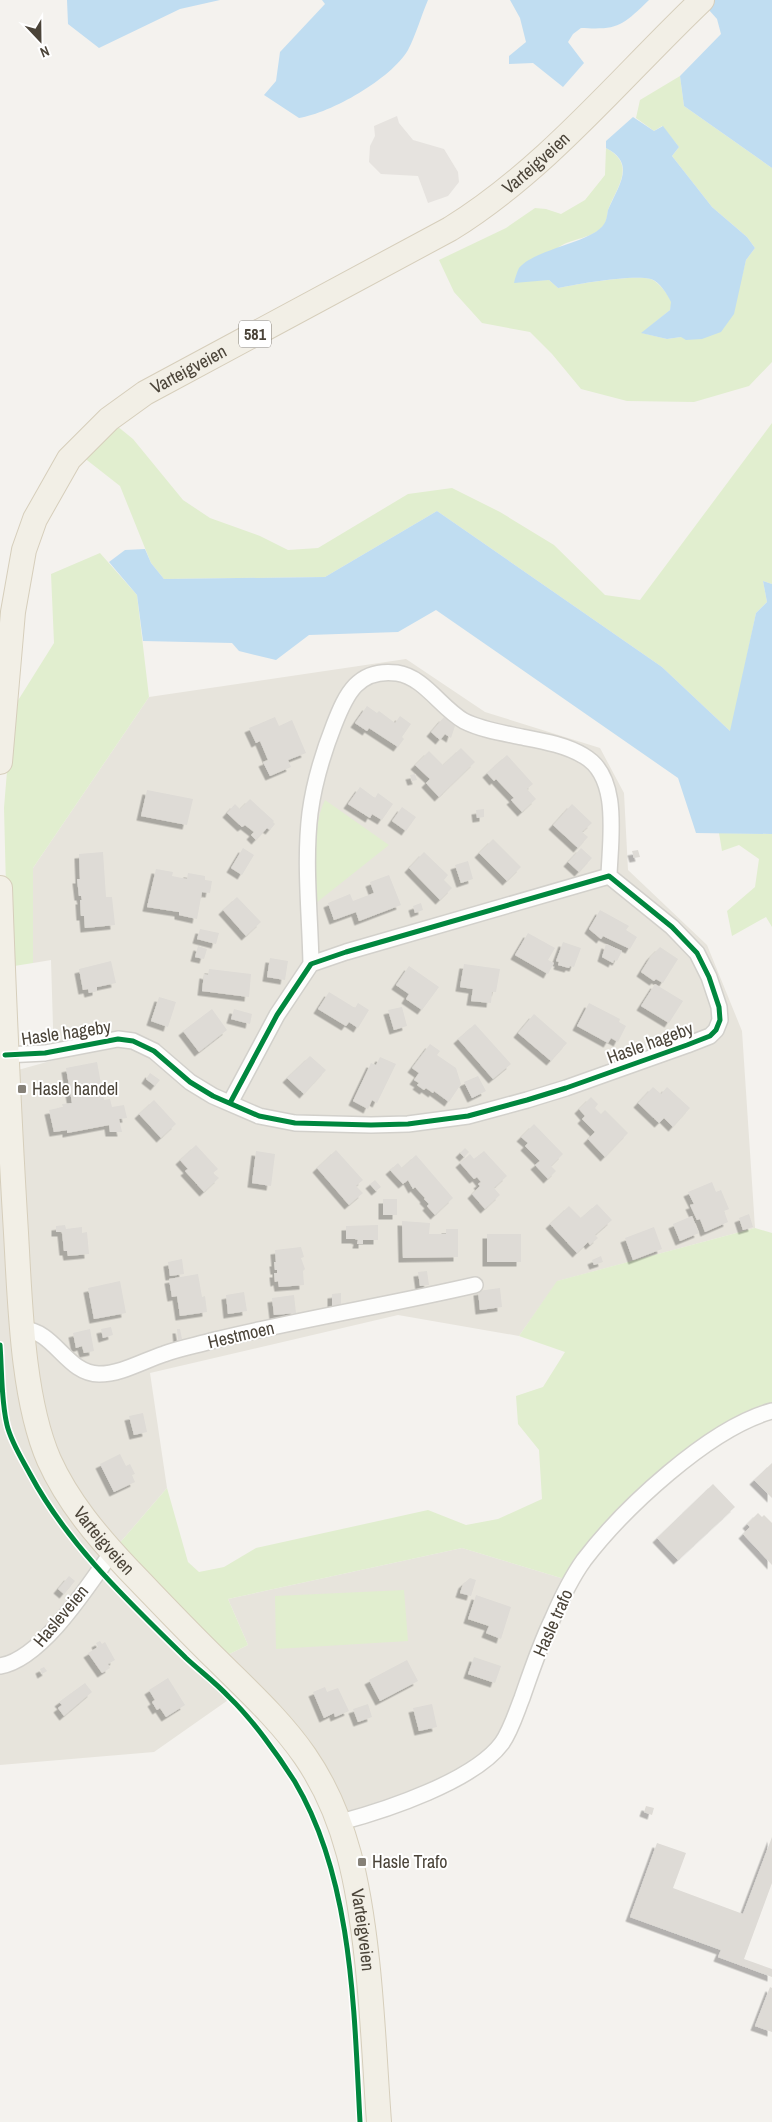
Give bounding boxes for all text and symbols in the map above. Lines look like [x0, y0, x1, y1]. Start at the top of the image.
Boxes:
north arrow [15, 15, 65, 65]
text: N [38, 42, 52, 62]
street label: Varteigveien [497, 126, 575, 200]
road number: 581 [239, 320, 271, 348]
street label: Varteigveien [146, 338, 231, 400]
street label: Hasle hageby [19, 1014, 113, 1051]
street label: Hasle hageby [603, 1015, 697, 1070]
place label: Hasle handel [32, 1076, 118, 1101]
marker: Hasle handel [16, 1083, 28, 1095]
street label: Hestmoen [205, 1315, 276, 1354]
street label: Varteigveien [68, 1501, 140, 1580]
street label: Hasleveien [27, 1579, 94, 1652]
street label: Hasle trafo [527, 1585, 578, 1660]
place label: Hasle Trafo [372, 1849, 448, 1874]
marker: Hasle Trafo [356, 1856, 368, 1868]
street label: Varteigveien [345, 1887, 381, 1972]

